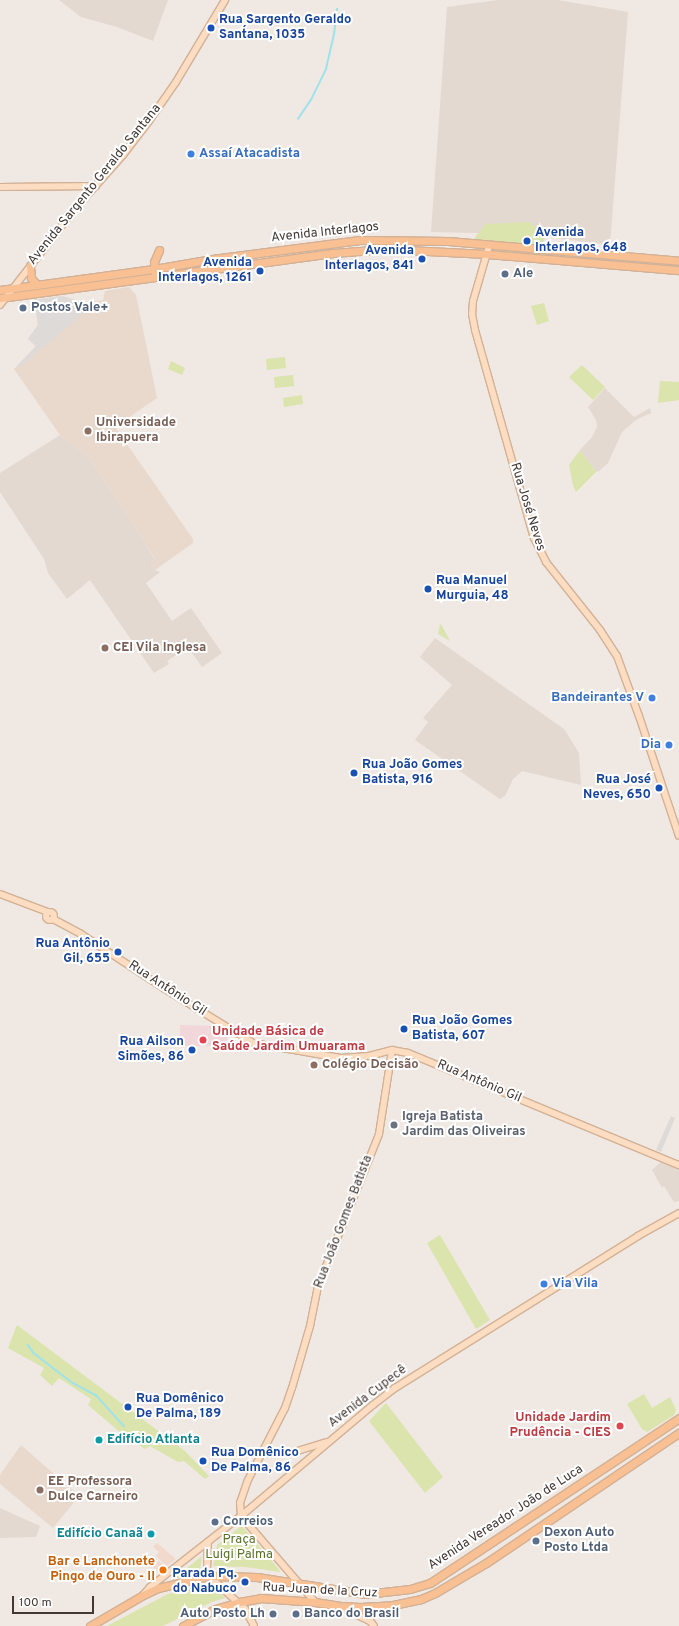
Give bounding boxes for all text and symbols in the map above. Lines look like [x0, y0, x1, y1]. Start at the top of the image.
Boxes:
place label: Rua Sargento Geraldo Sant´ana, 1035 [219, 13, 351, 44]
marker: Rua Sargento Geraldo Sant´ana, 1035 [206, 23, 216, 33]
street label: Avenida Sargento Geraldo Santana [25, 101, 165, 269]
place label: Assaí Atacadista [199, 146, 300, 162]
marker: Assaí Atacadista [186, 149, 196, 159]
street label: Avenida Interlagos [270, 220, 380, 246]
place label: Avenida Interlagos, 648 [535, 226, 627, 257]
marker: Avenida Interlagos, 648 [522, 236, 532, 246]
place label: Avenida Interlagos, 841 [325, 244, 414, 275]
marker: Avenida Interlagos, 841 [417, 254, 427, 264]
place label: Avenida Interlagos, 1261 [158, 256, 252, 287]
marker: Avenida Interlagos, 1261 [255, 266, 265, 276]
place label: Ale [513, 266, 533, 282]
marker: Ale [500, 269, 510, 279]
place label: Postos Vale+ [31, 300, 109, 316]
marker: Postos Vale+ [18, 303, 28, 313]
place label: Universidade Ibirapuera [96, 416, 176, 447]
marker: Universidade Ibirapuera [83, 426, 93, 436]
street label: Rua José Neves [506, 461, 548, 553]
place label: Rua Manuel Murguia, 48 [436, 574, 509, 605]
marker: Rua Manuel Murguia, 48 [423, 584, 433, 594]
place label: CEI Vila Inglesa [113, 640, 207, 656]
marker: CEI Vila Inglesa [100, 643, 110, 653]
place label: Bandeirantes V [551, 690, 644, 706]
marker: Bandeirantes V [647, 693, 657, 703]
place label: Dia [641, 737, 661, 753]
marker: Dia [664, 740, 674, 750]
place label: Rua João Gomes Batista, 916 [362, 758, 462, 789]
marker: Rua João Gomes Batista, 916 [349, 768, 359, 778]
place label: Rua José Neves, 650 [583, 773, 651, 804]
marker: Rua José Neves, 650 [654, 783, 664, 793]
place label: Rua Antônio Gil, 655 [35, 937, 110, 968]
marker: Rua Antônio Gil, 655 [113, 947, 123, 957]
street label: Rua Antônio Gil [125, 958, 209, 1020]
place label: Rua João Gomes Batista, 607 [412, 1014, 512, 1045]
marker: Rua João Gomes Batista, 607 [399, 1024, 409, 1034]
place label: Unidade Básica de Saúde Jardim Umuarama [212, 1025, 365, 1056]
marker: Unidade Básica de Saúde Jardim Umuarama [197, 1034, 209, 1046]
place label: Rua Ailson Simões, 86 [117, 1035, 184, 1066]
marker: Rua Ailson Simões, 86 [187, 1045, 197, 1055]
place label: Colégio Decisão [322, 1057, 419, 1073]
street label: Rua Antônio Gil [434, 1057, 524, 1107]
marker: Colégio Decisão [309, 1060, 319, 1070]
place label: Igreja Batista Jardim das Oliveiras [402, 1110, 526, 1141]
marker: Igreja Batista Jardim das Oliveiras [389, 1120, 399, 1130]
street label: Rua João Gomes Batista [311, 1153, 377, 1291]
place label: Via Vila [552, 1276, 599, 1292]
marker: Via Vila [539, 1279, 549, 1289]
street label: Avenida Cupecê [326, 1363, 410, 1431]
place label: Rua Domênico De Palma, 189 [136, 1392, 224, 1423]
marker: Rua Domênico De Palma, 189 [123, 1402, 133, 1412]
place label: Unidade Jardim Prudência - CIES [509, 1411, 611, 1442]
marker: Unidade Jardim Prudência - CIES [614, 1420, 626, 1432]
place label: Edifício Atlanta [107, 1432, 200, 1448]
marker: Edifício Atlanta [94, 1435, 104, 1445]
place label: Rua Domênico De Palma, 86 [211, 1446, 299, 1477]
marker: Rua Domênico De Palma, 86 [198, 1456, 208, 1466]
street label: Avenida Vereador João de Luca [425, 1462, 587, 1574]
place label: EE Professora Dulce Carneiro [48, 1475, 138, 1506]
marker: EE Professora Dulce Carneiro [35, 1485, 45, 1495]
place label: Correios [223, 1514, 273, 1530]
marker: Correios [210, 1517, 220, 1527]
place label: Edifício Canaã [57, 1526, 143, 1542]
place label: Dexon Auto Posto Ltda [544, 1526, 615, 1557]
marker: Edifício Canaã [146, 1529, 156, 1539]
park label: Praça Luigi Palma [205, 1533, 273, 1564]
marker: Dexon Auto Posto Ltda [531, 1536, 541, 1546]
place label: Bar e Lanchonete Pingo de Ouro - II [48, 1555, 155, 1586]
marker: Bar e Lanchonete Pingo de Ouro - II [158, 1565, 168, 1575]
place label: Parada Pq. do Nabuco [172, 1567, 237, 1598]
marker: Parada Pq. do Nabuco [240, 1577, 250, 1587]
street label: Rua Juan de la Cruz [262, 1580, 378, 1602]
scale bar [14, 1588, 96, 1614]
text: 100 m [19, 1595, 52, 1611]
place label: Auto Posto Lh [180, 1606, 265, 1622]
place label: Banco do Brasil [304, 1606, 399, 1622]
marker: Auto Posto Lh [268, 1609, 278, 1619]
marker: Banco do Brasil [291, 1609, 301, 1619]

